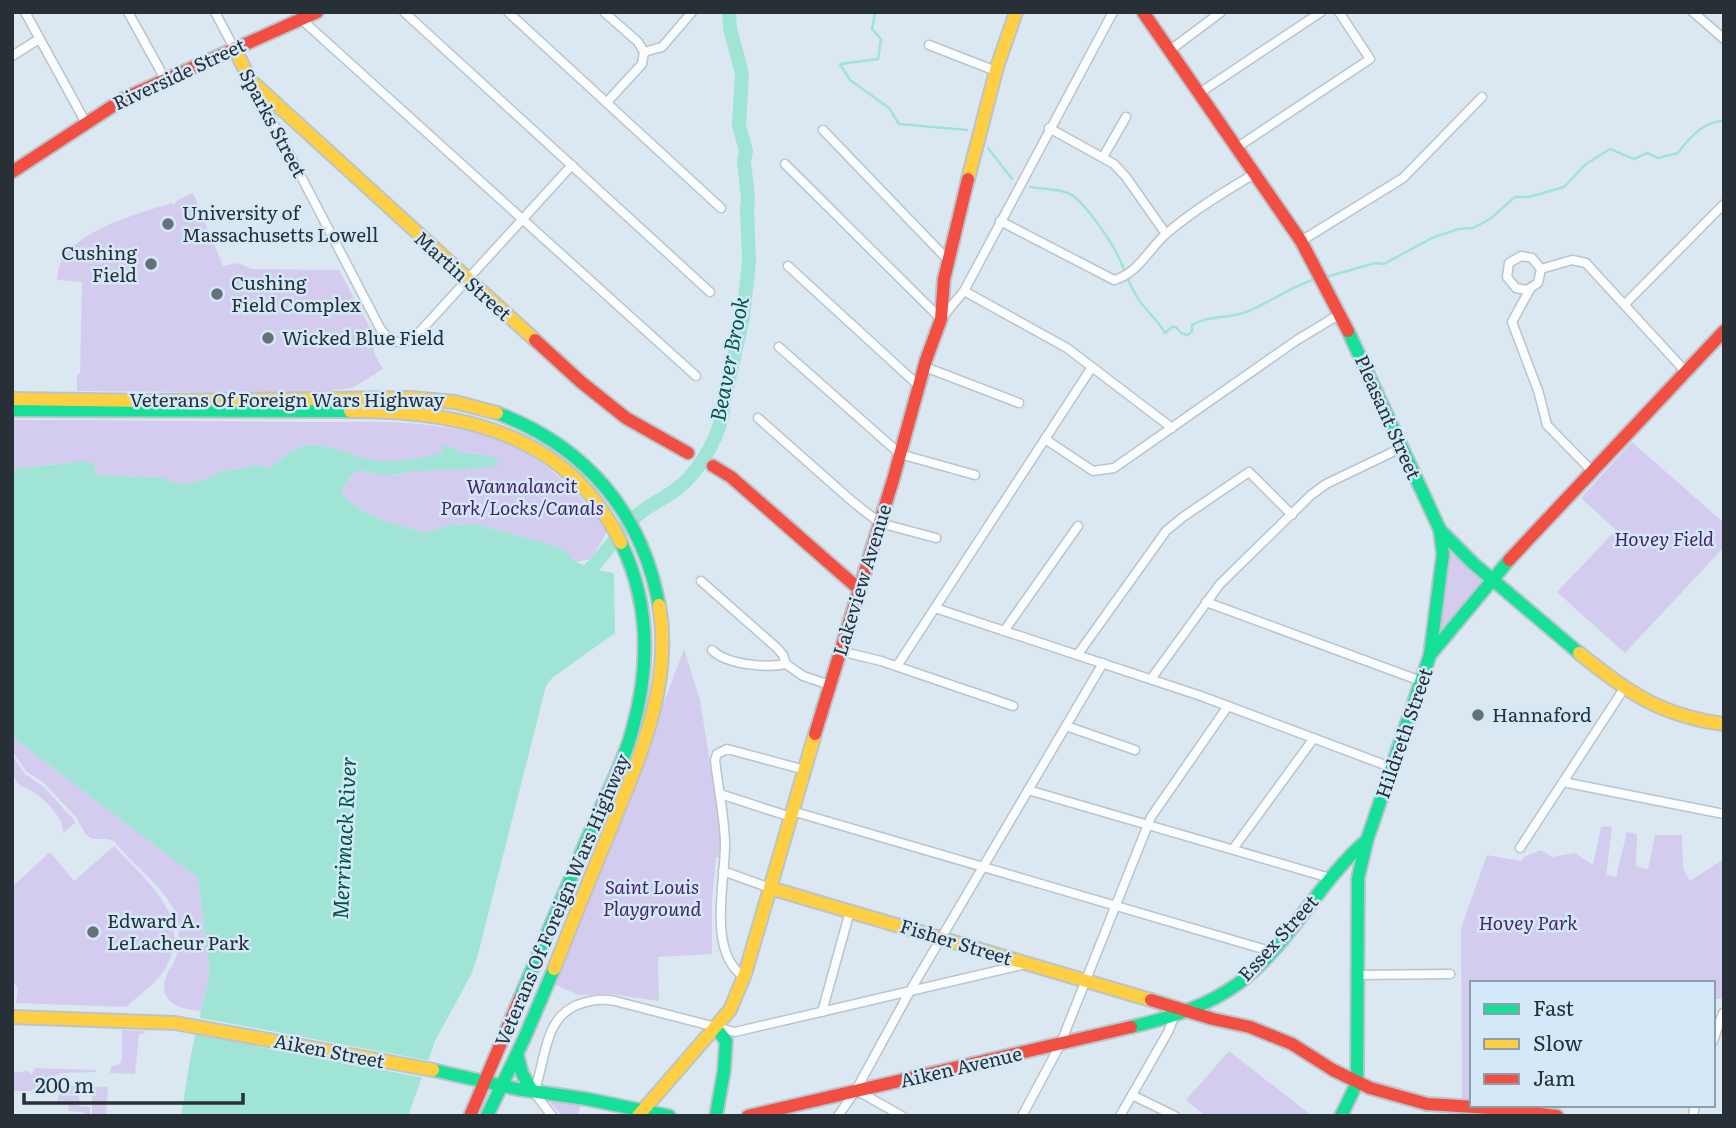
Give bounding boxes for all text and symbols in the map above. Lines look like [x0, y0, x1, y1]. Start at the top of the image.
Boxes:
street label: Riverside Street [108, 30, 250, 116]
street label: Sparks Street [233, 63, 315, 182]
place label: University of Massachusetts Lowell [182, 198, 378, 248]
marker: University of Massachusetts Lowell [160, 216, 176, 232]
street label: Martin Street [409, 224, 519, 327]
place label: Cushing Field [61, 238, 137, 288]
marker: Cushing Field [143, 256, 159, 272]
place label: Cushing Field Complex [231, 268, 361, 318]
marker: Cushing Field Complex [209, 286, 225, 302]
water label: Beaver Brook [700, 293, 755, 424]
place label: Wicked Blue Field [282, 323, 445, 351]
marker: Wicked Blue Field [260, 330, 276, 346]
street label: Pleasant Street [1349, 350, 1429, 484]
street label: Veterans Of Foreign Wars Highway [130, 385, 445, 413]
park label: Wannalancit Park/Locks/Canals [440, 471, 604, 521]
street label: Lakeview Avenue [825, 500, 897, 659]
park label: Hovey Field [1614, 524, 1714, 552]
street label: Hildreth Street [1368, 663, 1439, 802]
place label: Hannaford [1492, 700, 1592, 728]
marker: Hannaford [1470, 707, 1486, 723]
street label: Veterans Of Foreign Wars Highway [487, 749, 636, 1050]
water label: Merrimack River [323, 755, 362, 920]
park label: Saint Louis Playground [603, 872, 701, 922]
street label: Essex Street [1231, 888, 1324, 987]
place label: Edward A. LeLacheur Park [107, 906, 250, 956]
park label: Hovey Park [1478, 908, 1578, 936]
street label: Fisher Street [897, 911, 1016, 971]
marker: Edward A. LeLacheur Park [85, 924, 101, 940]
legend [1470, 981, 1715, 1107]
text: Fast [1533, 991, 1574, 1022]
street label: Aiken Street [272, 1026, 387, 1075]
text: Slow [1533, 1026, 1583, 1057]
street label: Aiken Avenue [897, 1038, 1025, 1094]
text: Jam [1533, 1061, 1575, 1092]
scale bar [24, 1062, 243, 1106]
text: 200 m [35, 1068, 95, 1099]

